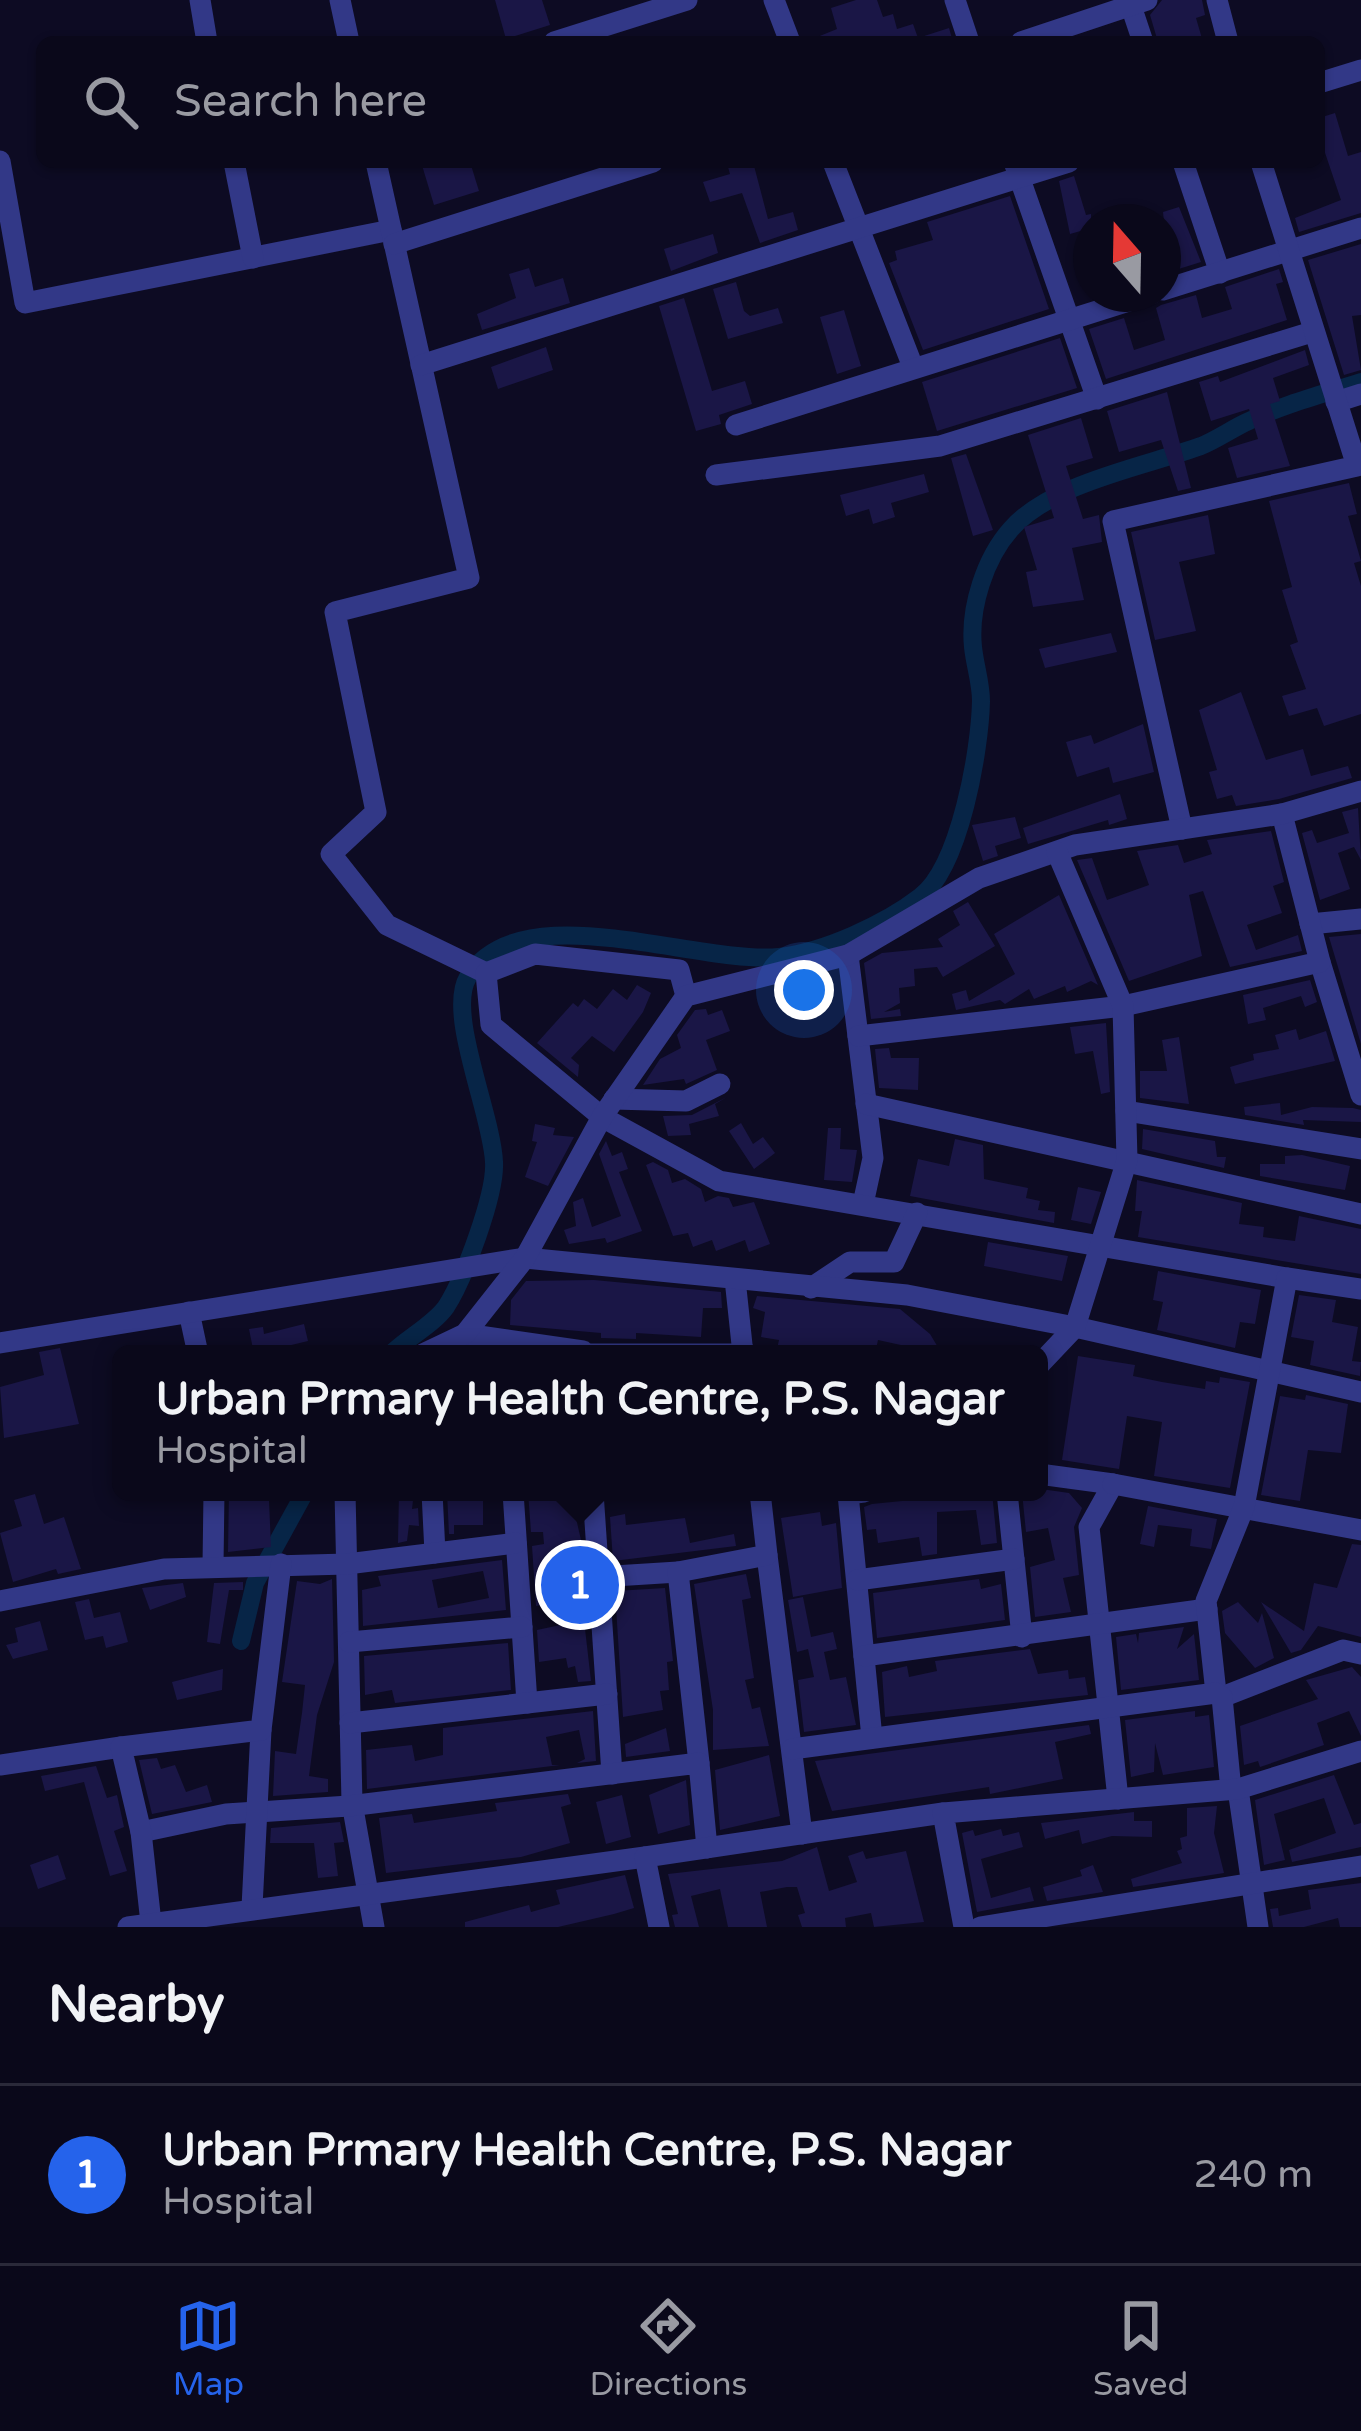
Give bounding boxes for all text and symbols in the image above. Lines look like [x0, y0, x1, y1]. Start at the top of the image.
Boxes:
search box [36, 36, 1325, 168]
icon: search [78, 69, 144, 135]
text: Search here [174, 75, 427, 129]
north arrow [1073, 204, 1181, 312]
your location [774, 960, 834, 1020]
popup [112, 1345, 1048, 1501]
text: Urban Prmary Health Centre, P.S. Nagar [155, 1373, 1005, 1427]
text: Hospital [155, 1427, 308, 1474]
pin: 1 [541, 1540, 619, 1630]
text: Nearby [48, 1974, 225, 2036]
text: Urban Prmary Health Centre, P.S. Nagar [162, 2124, 1011, 2178]
text: 1 [75, 2151, 99, 2198]
text: 240 m [1194, 2151, 1313, 2198]
text: Hospital [162, 2178, 314, 2225]
tab: Map [173, 2293, 244, 2404]
tab: Directions [590, 2293, 747, 2404]
tab: Saved [1093, 2293, 1188, 2404]

